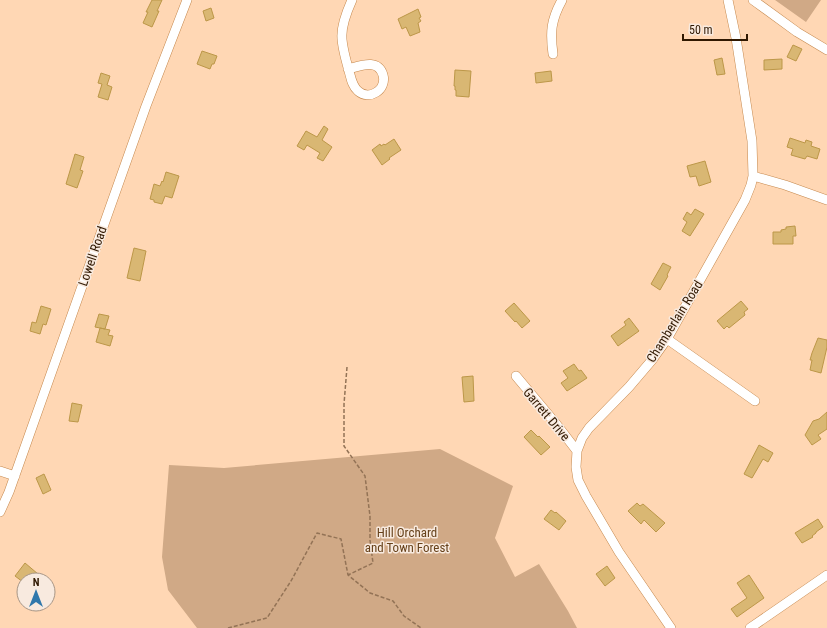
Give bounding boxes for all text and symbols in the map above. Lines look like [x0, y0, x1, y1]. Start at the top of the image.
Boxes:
scale bar [683, 16, 747, 42]
text: 50 m [689, 23, 713, 37]
street label: Lowell Road [75, 224, 110, 288]
street label: Chamberlain Road [643, 278, 706, 365]
street label: Garrett Drive [520, 385, 573, 444]
park label: Hill Orchard and Town Forest [365, 525, 449, 555]
north arrow [16, 572, 56, 612]
text: N [33, 576, 40, 589]

